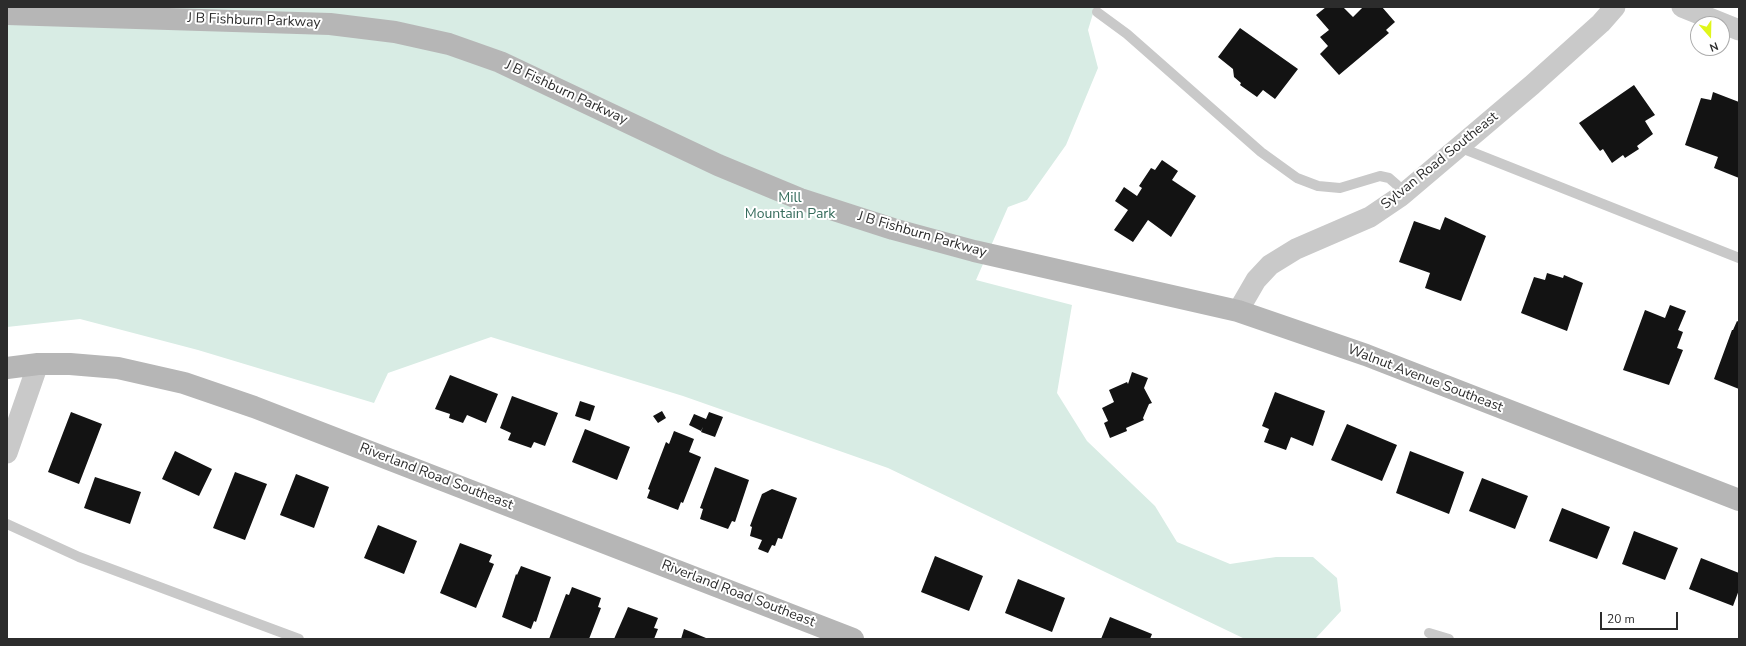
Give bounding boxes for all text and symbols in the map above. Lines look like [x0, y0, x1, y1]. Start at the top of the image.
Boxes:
street label: J B Fishburn Parkway [187, 10, 321, 32]
north arrow [1690, 16, 1730, 56]
text: N [1708, 38, 1720, 55]
street label: J B Fishburn Parkway [502, 57, 630, 129]
street label: Sylvan Road Southeast [1378, 109, 1502, 213]
park label: Mill Mountain Park [745, 191, 835, 224]
street label: J B Fishburn Parkway [856, 209, 988, 261]
street label: Walnut Avenue Southeast [1345, 342, 1505, 416]
street label: Riverland Road Southeast [357, 440, 515, 514]
street label: Riverland Road Southeast [659, 557, 817, 631]
scale bar [1602, 604, 1680, 630]
text: 20 m [1607, 611, 1635, 627]

